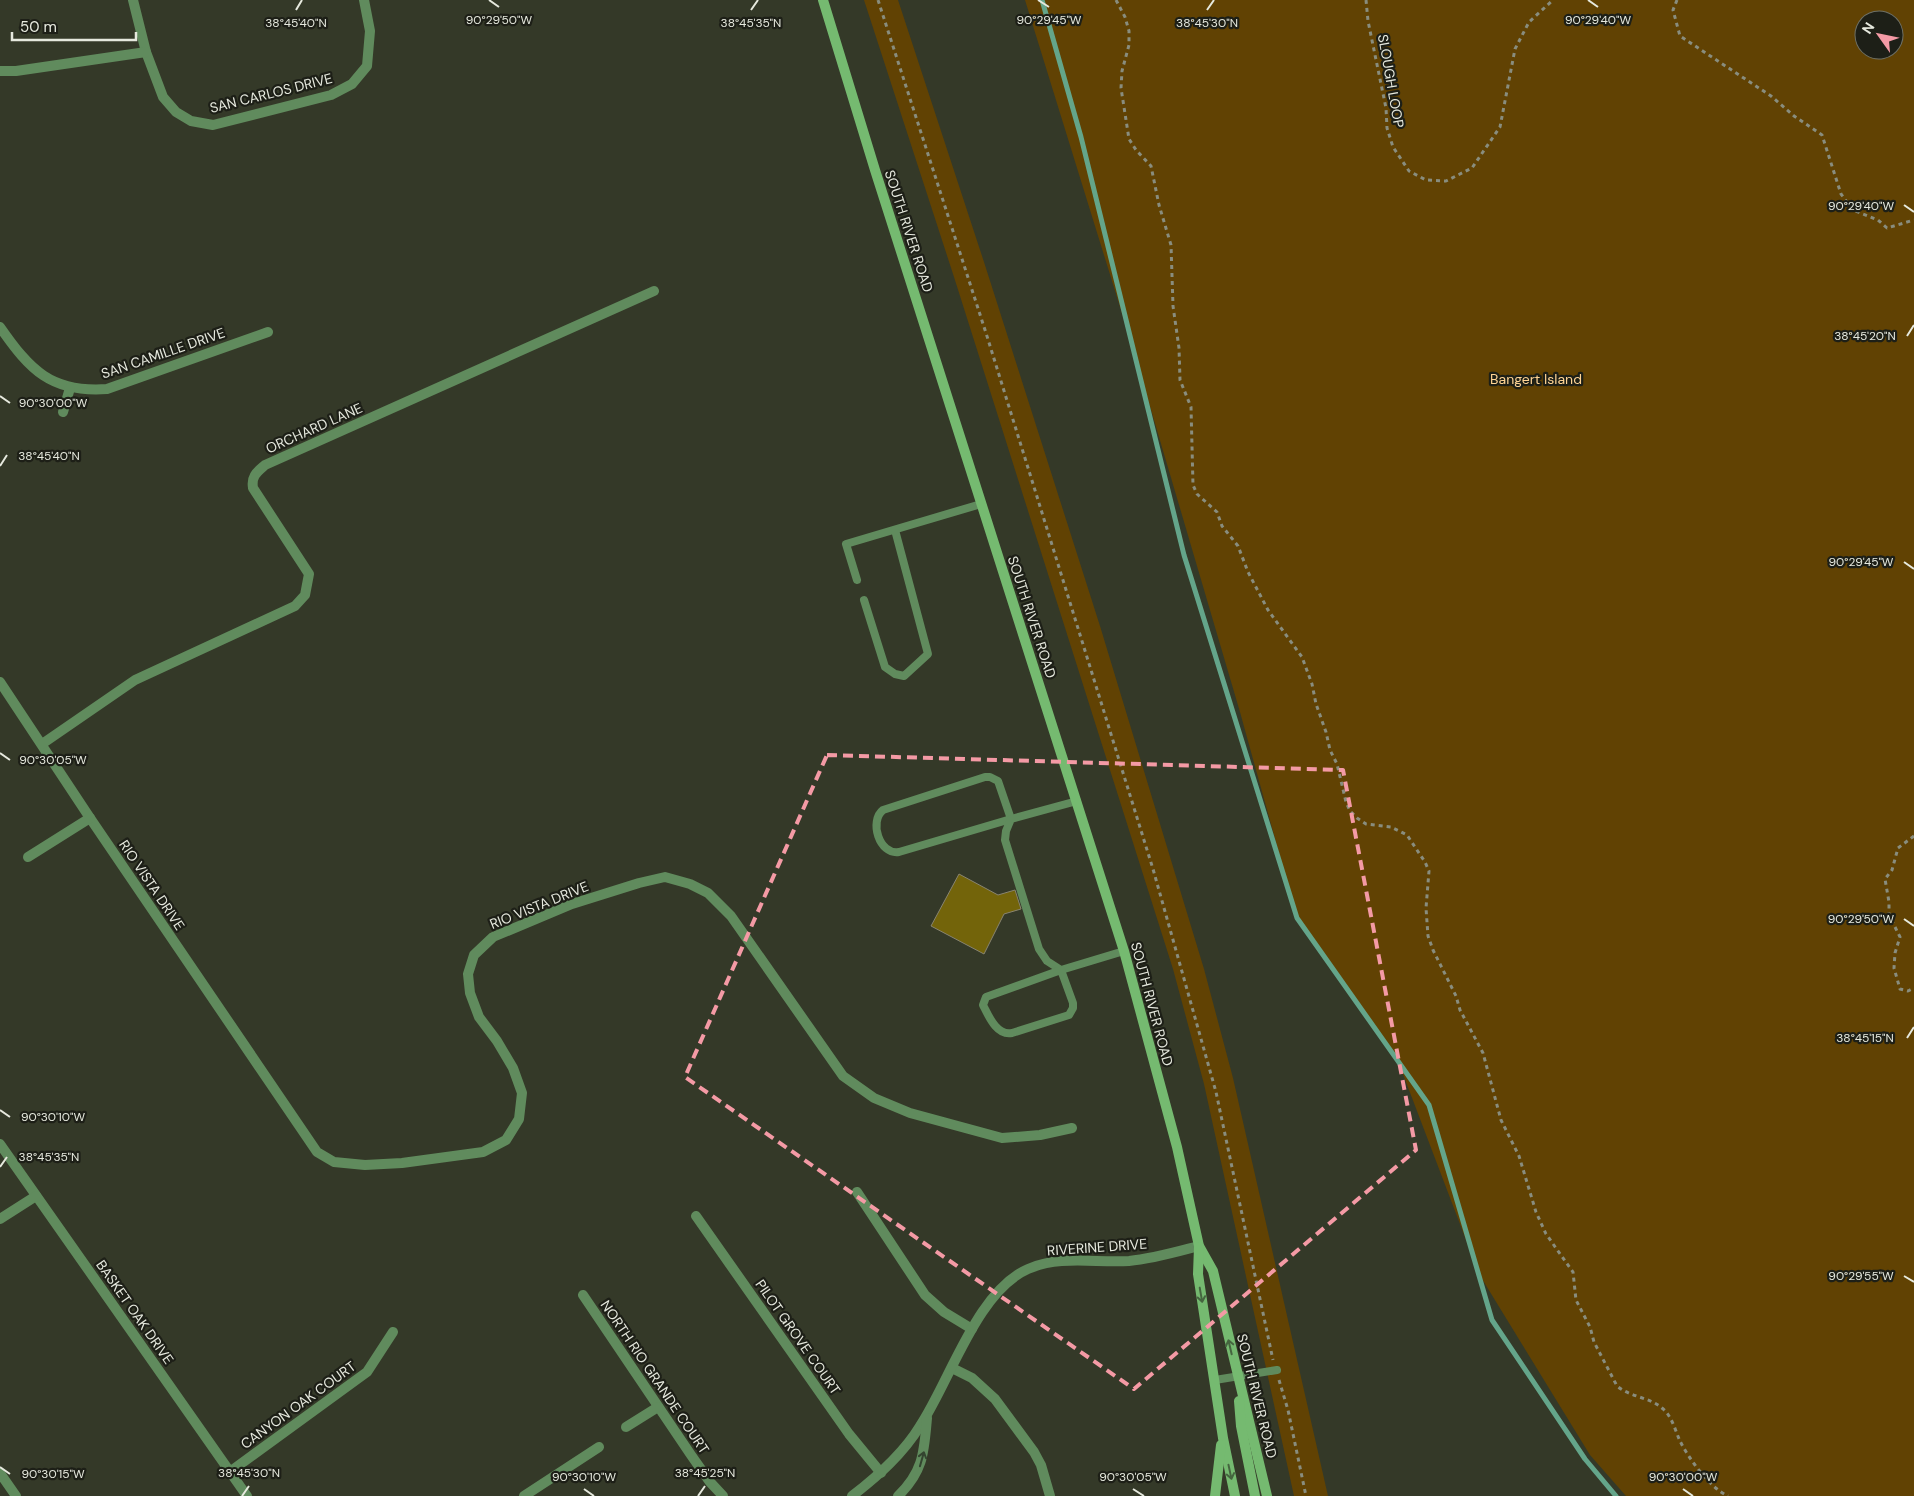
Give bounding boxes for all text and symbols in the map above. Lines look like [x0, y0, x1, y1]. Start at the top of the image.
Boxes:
scale bar [12, 10, 136, 42]
north arrow [1854, 10, 1904, 60]
text: 90°29'50"W [466, 12, 533, 28]
text: 90°29'45"W [1017, 12, 1082, 28]
text: 90°29'40"W [1565, 12, 1631, 28]
text: 38°45'40"N [265, 15, 327, 31]
text: 38°45'35"N [721, 15, 781, 31]
text: 38°45'30"N [1176, 15, 1238, 31]
text: 50 m [20, 17, 57, 37]
text: N [1858, 19, 1878, 37]
street label: SLOUGH LOOP [1374, 33, 1408, 129]
street label: SAN CARLOS DRIVE [208, 69, 334, 117]
street label: SOUTH RIVER ROAD [881, 168, 937, 294]
text: 90°29'40"W [1828, 198, 1894, 214]
street label: SAN CAMILLE DRIVE [99, 323, 227, 383]
text: 38°45'20"N [1834, 328, 1896, 344]
park label: Bangert Island [1490, 370, 1582, 388]
text: 90°30'00"W [19, 395, 88, 411]
street label: ORCHARD LANE [263, 399, 365, 457]
text: 38°45'40"N [18, 448, 80, 464]
street label: SOUTH RIVER ROAD [1004, 554, 1060, 680]
text: 90°29'45"W [1829, 554, 1894, 570]
text: 90°30'05"W [19, 752, 87, 768]
street label: RIO VISTA DRIVE [115, 836, 189, 934]
street label: RIO VISTA DRIVE [487, 877, 591, 933]
text: 90°29'50"W [1828, 911, 1895, 927]
street label: SOUTH RIVER ROAD [1127, 940, 1177, 1068]
text: 38°45'15"N [1836, 1030, 1894, 1046]
text: 90°30'10"W [21, 1109, 85, 1125]
text: 38°45'35"N [19, 1149, 79, 1165]
street label: RIVERINE DRIVE [1046, 1235, 1148, 1259]
street label: BASKET OAK DRIVE [92, 1256, 178, 1368]
text: 90°29'55"W [1828, 1268, 1894, 1284]
street label: PILOT GROVE COURT [752, 1276, 845, 1398]
one-way arrow [1197, 1286, 1207, 1302]
street label: NORTH RIO GRANDE COURT [597, 1297, 713, 1457]
street label: SOUTH RIVER ROAD [1233, 1332, 1281, 1460]
one-way arrow [1225, 1339, 1234, 1355]
street label: CANYON OAK COURT [237, 1357, 359, 1453]
one-way arrow [917, 1452, 927, 1468]
one-way arrow [1226, 1464, 1235, 1480]
text: 38°45'30"N [218, 1465, 280, 1481]
text: 38°45'25"N [675, 1465, 735, 1481]
text: 90°30'15"W [21, 1466, 85, 1482]
text: 90°30'10"W [552, 1469, 616, 1485]
text: 90°30'05"W [1099, 1469, 1167, 1485]
text: 90°30'00"W [1649, 1469, 1718, 1485]

